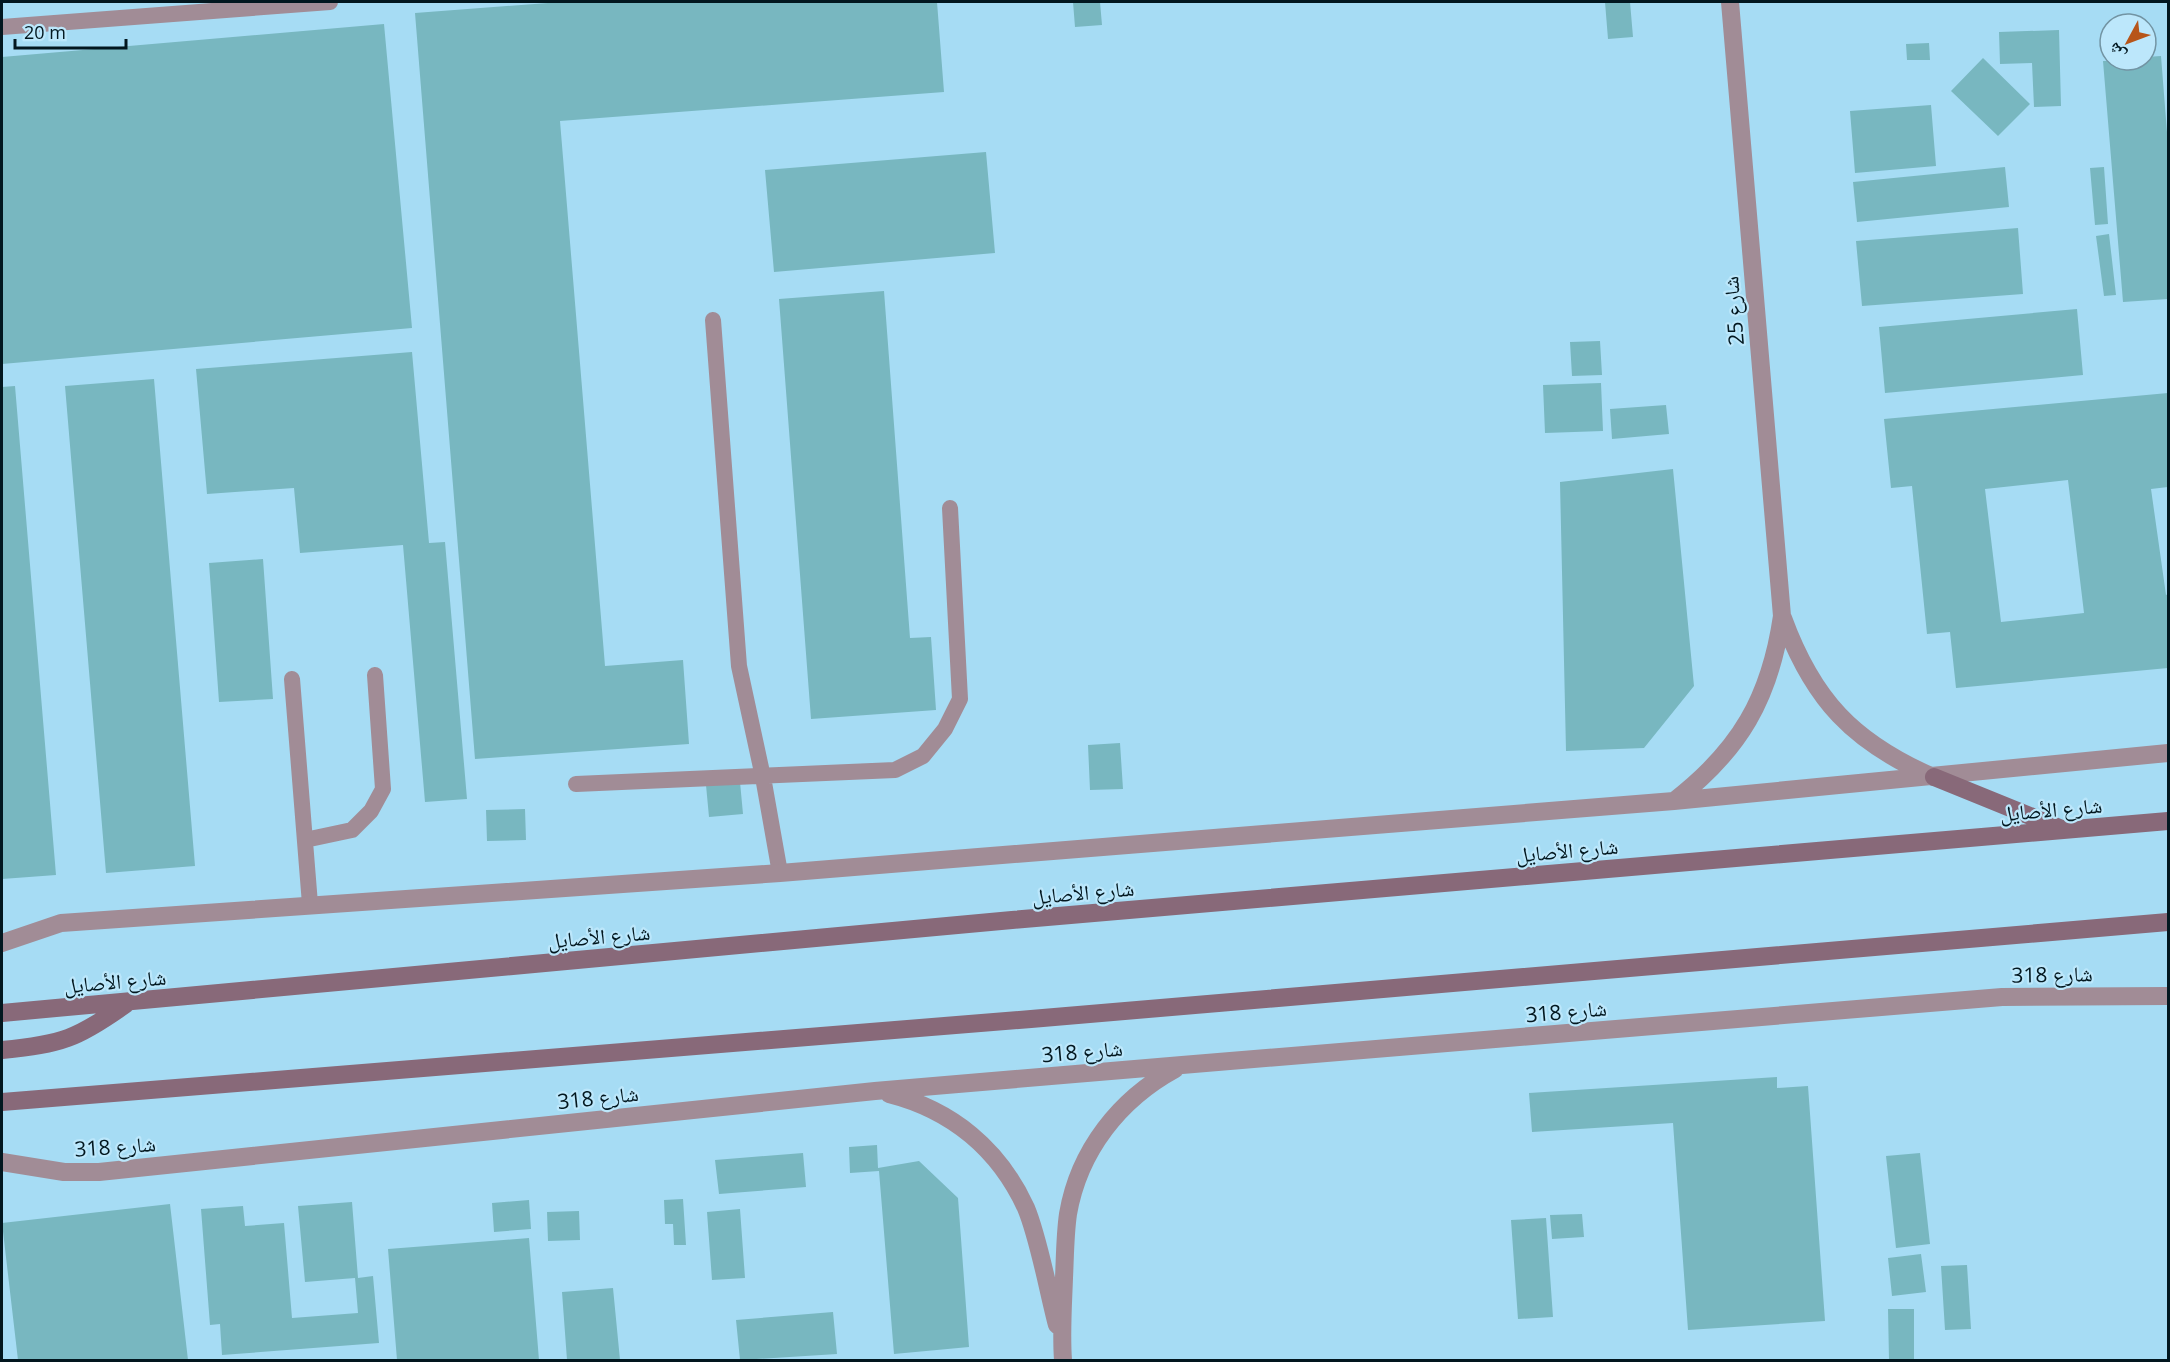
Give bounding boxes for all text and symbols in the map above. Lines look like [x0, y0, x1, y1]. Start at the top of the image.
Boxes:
scale bar [15, 12, 126, 50]
north arrow [2098, 12, 2158, 72]
text: 20 m [24, 20, 66, 44]
text: ش [2103, 38, 2131, 65]
street label: شارع 25 [1716, 275, 1750, 347]
street label: شارع الأصايل [1999, 791, 2103, 827]
street label: شارع الأصايل [1515, 832, 1619, 868]
street label: شارع الأصايل [1031, 874, 1135, 910]
street label: شارع الأصايل [547, 918, 651, 954]
street label: شارع 318 [2011, 959, 2093, 989]
street label: شارع الأصايل [63, 963, 167, 999]
street label: شارع 318 [1524, 994, 1608, 1028]
street label: شارع 318 [1040, 1034, 1124, 1068]
street label: شارع 318 [556, 1079, 640, 1115]
street label: شارع 318 [73, 1129, 157, 1163]

